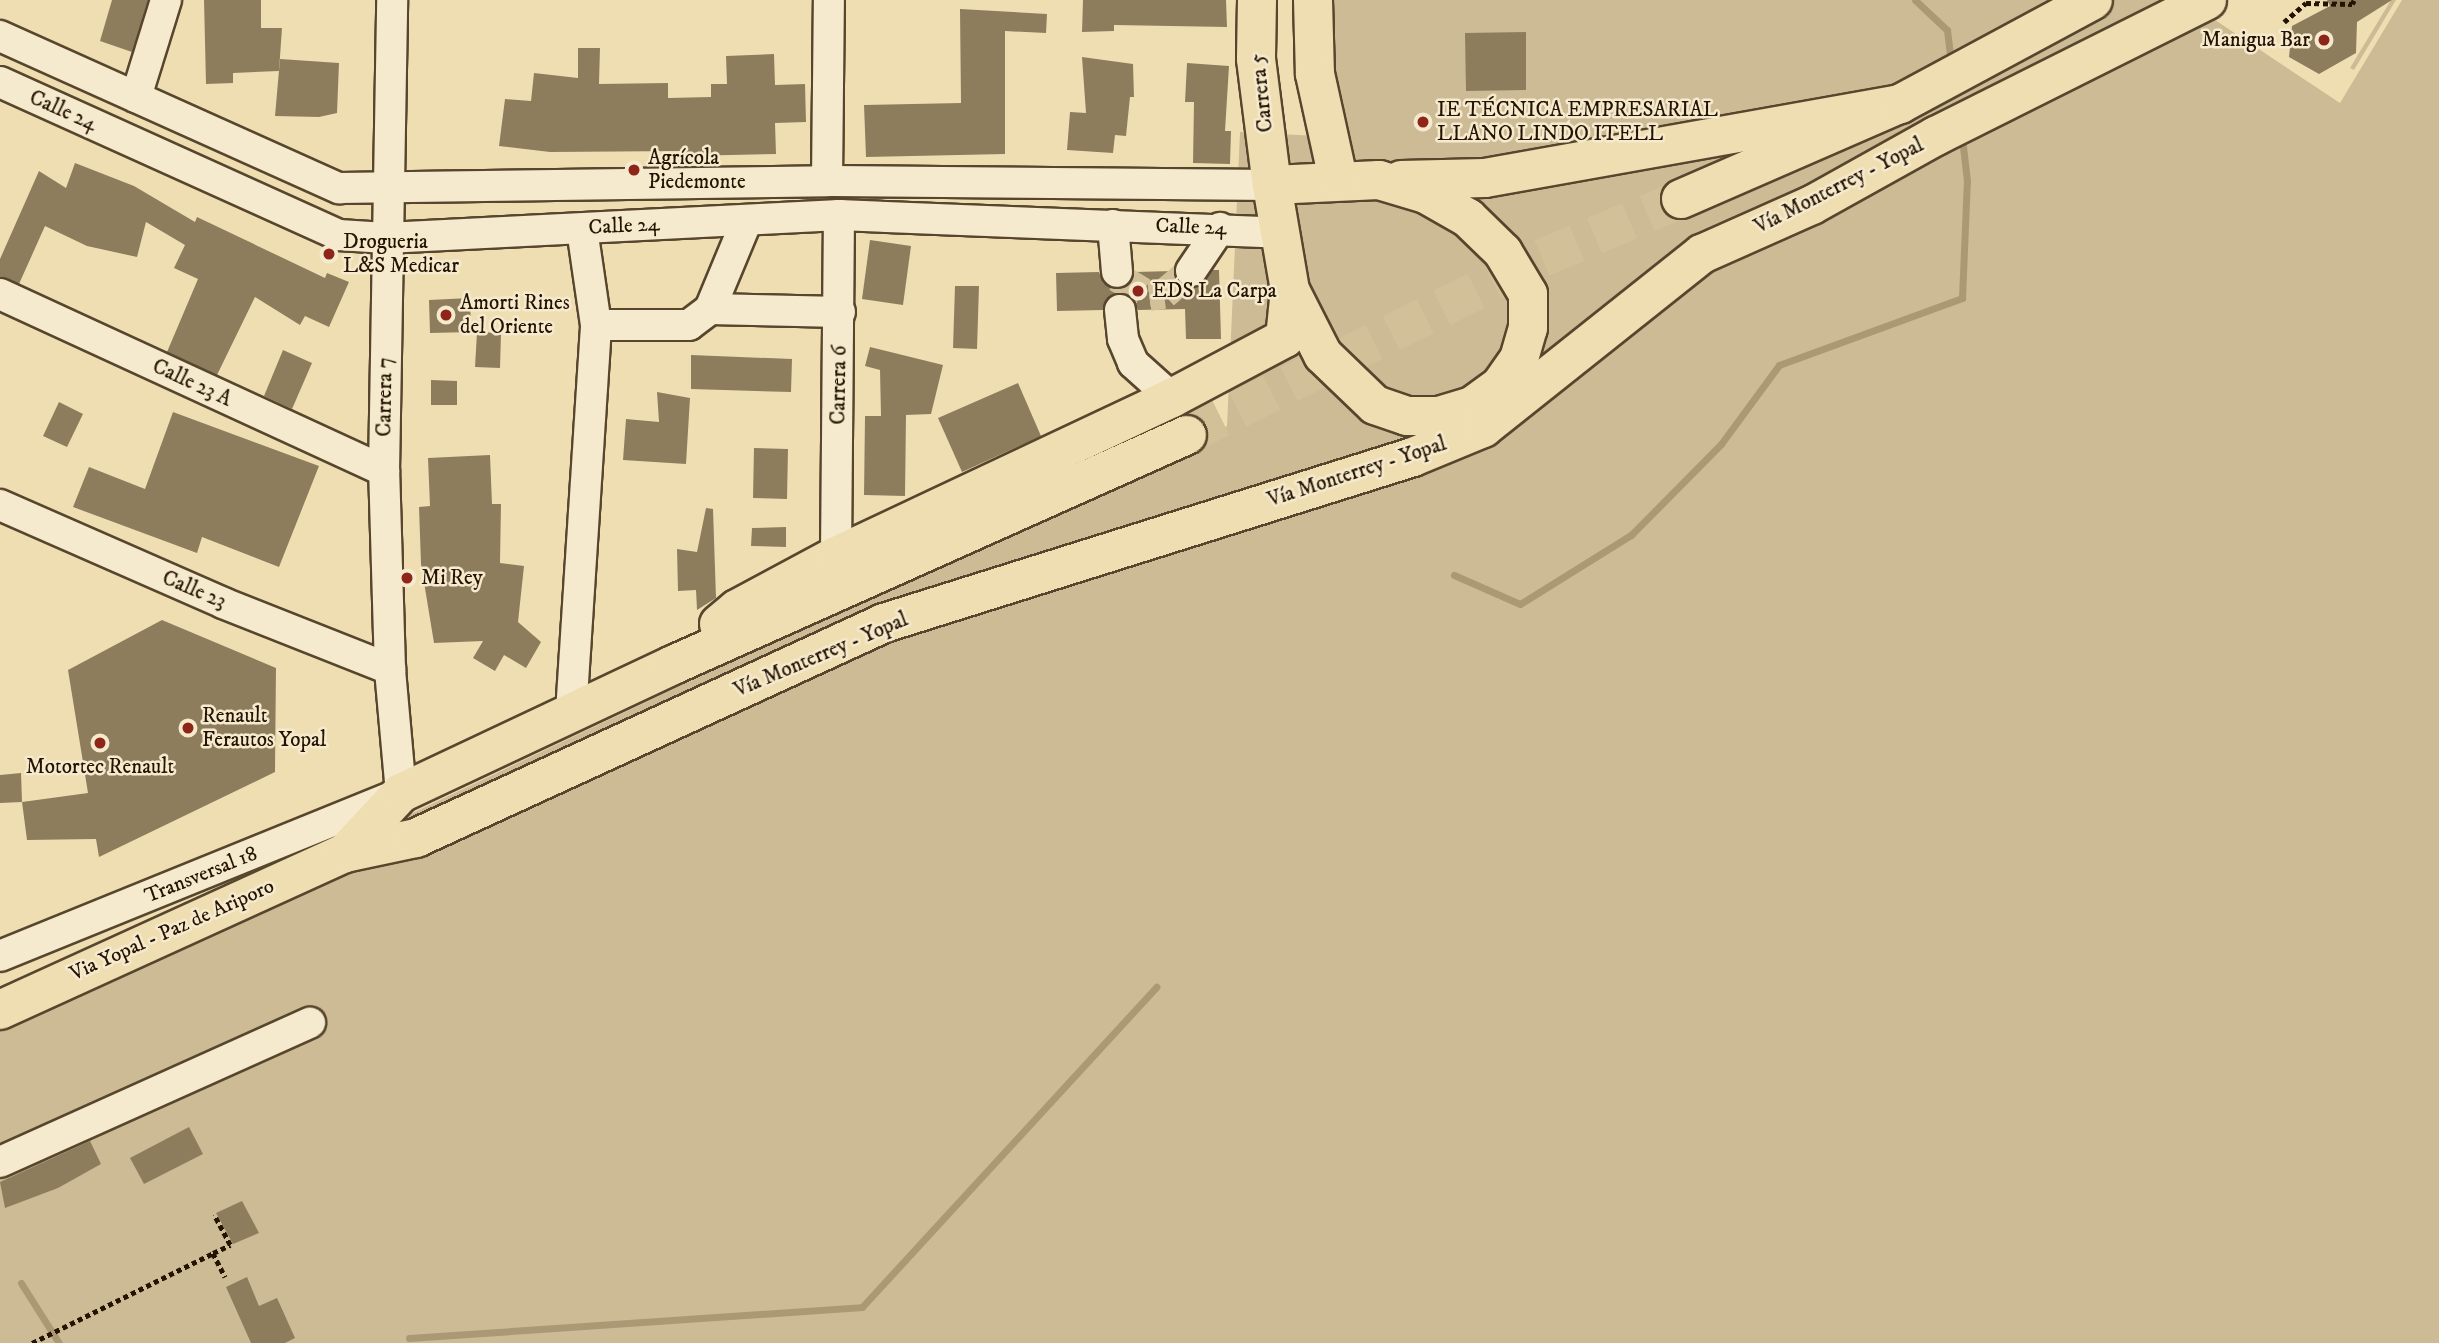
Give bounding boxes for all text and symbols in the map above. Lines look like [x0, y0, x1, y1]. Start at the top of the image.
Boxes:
place label: Manigua Bar [2202, 27, 2310, 53]
marker: Manigua Bar [2316, 32, 2332, 48]
street label: Carrera 5 [1245, 52, 1279, 134]
street label: Calle 24 [25, 85, 101, 137]
place label: IE TÉCNICA EMPRESARIAL LLANO LINDO ITELL [1437, 97, 1718, 147]
marker: IE TÉCNICA EMPRESARIAL LLANO LINDO ITELL [1415, 114, 1431, 130]
street label: Vía Monterrey - Yopal [1750, 132, 1928, 240]
place label: Agrícola Piedemonte [648, 145, 746, 195]
marker: Agrícola Piedemonte [626, 162, 642, 178]
street label: Calle 24 [588, 212, 660, 240]
street label: Calle 24 [1155, 213, 1227, 241]
place label: Drogueria L&S Medicar [343, 229, 459, 279]
marker: Drogueria L&S Medicar [321, 246, 337, 262]
place label: EDS La Carpa [1152, 278, 1277, 304]
marker: EDS La Carpa [1130, 283, 1146, 299]
place label: Amorti Rines del Oriente [460, 290, 570, 340]
marker: Amorti Rines del Oriente [438, 307, 454, 323]
street label: Carrera 6 [826, 345, 852, 425]
street label: Calle 23 A [148, 354, 236, 412]
street label: Carrera 7 [372, 357, 398, 437]
street label: Vía Monterrey - Yopal [1264, 431, 1450, 513]
street label: Calle 23 [158, 565, 230, 615]
place label: Mi Rey [421, 565, 483, 591]
marker: Mi Rey [399, 570, 415, 586]
street label: Vía Monterrey - Yopal [730, 607, 912, 703]
place label: Renault Ferautos Yopal [202, 703, 326, 753]
marker: Renault Ferautos Yopal [180, 720, 196, 736]
marker: Motortec Renault [92, 735, 108, 751]
place label: Motortec Renault [26, 754, 174, 780]
street label: Transversal 18 [141, 841, 261, 909]
street label: Via Yopal - Paz de Ariporo [66, 874, 278, 986]

